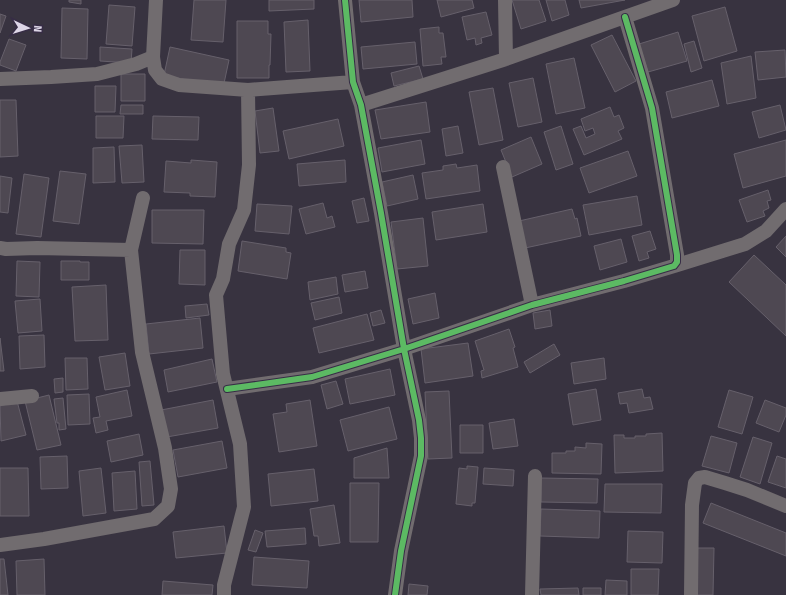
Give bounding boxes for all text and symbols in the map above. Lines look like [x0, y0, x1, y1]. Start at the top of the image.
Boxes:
north arrow [8, 8, 48, 48]
text: N [31, 25, 44, 32]

